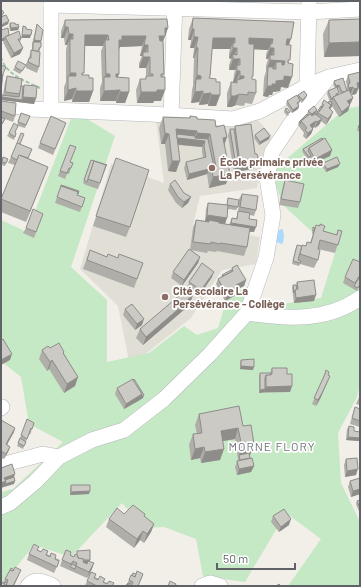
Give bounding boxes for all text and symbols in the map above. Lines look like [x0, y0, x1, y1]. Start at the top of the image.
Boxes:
place label: École primaire privée La Persévérance [220, 155, 323, 181]
marker: École primaire privée La Persévérance [207, 163, 217, 173]
place label: Cité scolaire La Persévérance - Collège [173, 284, 285, 310]
marker: Cité scolaire La Persévérance - Collège [160, 292, 170, 302]
district label: MORNE FLORY [228, 439, 316, 453]
scale bar [217, 545, 295, 571]
text: 50 m [223, 551, 248, 565]

